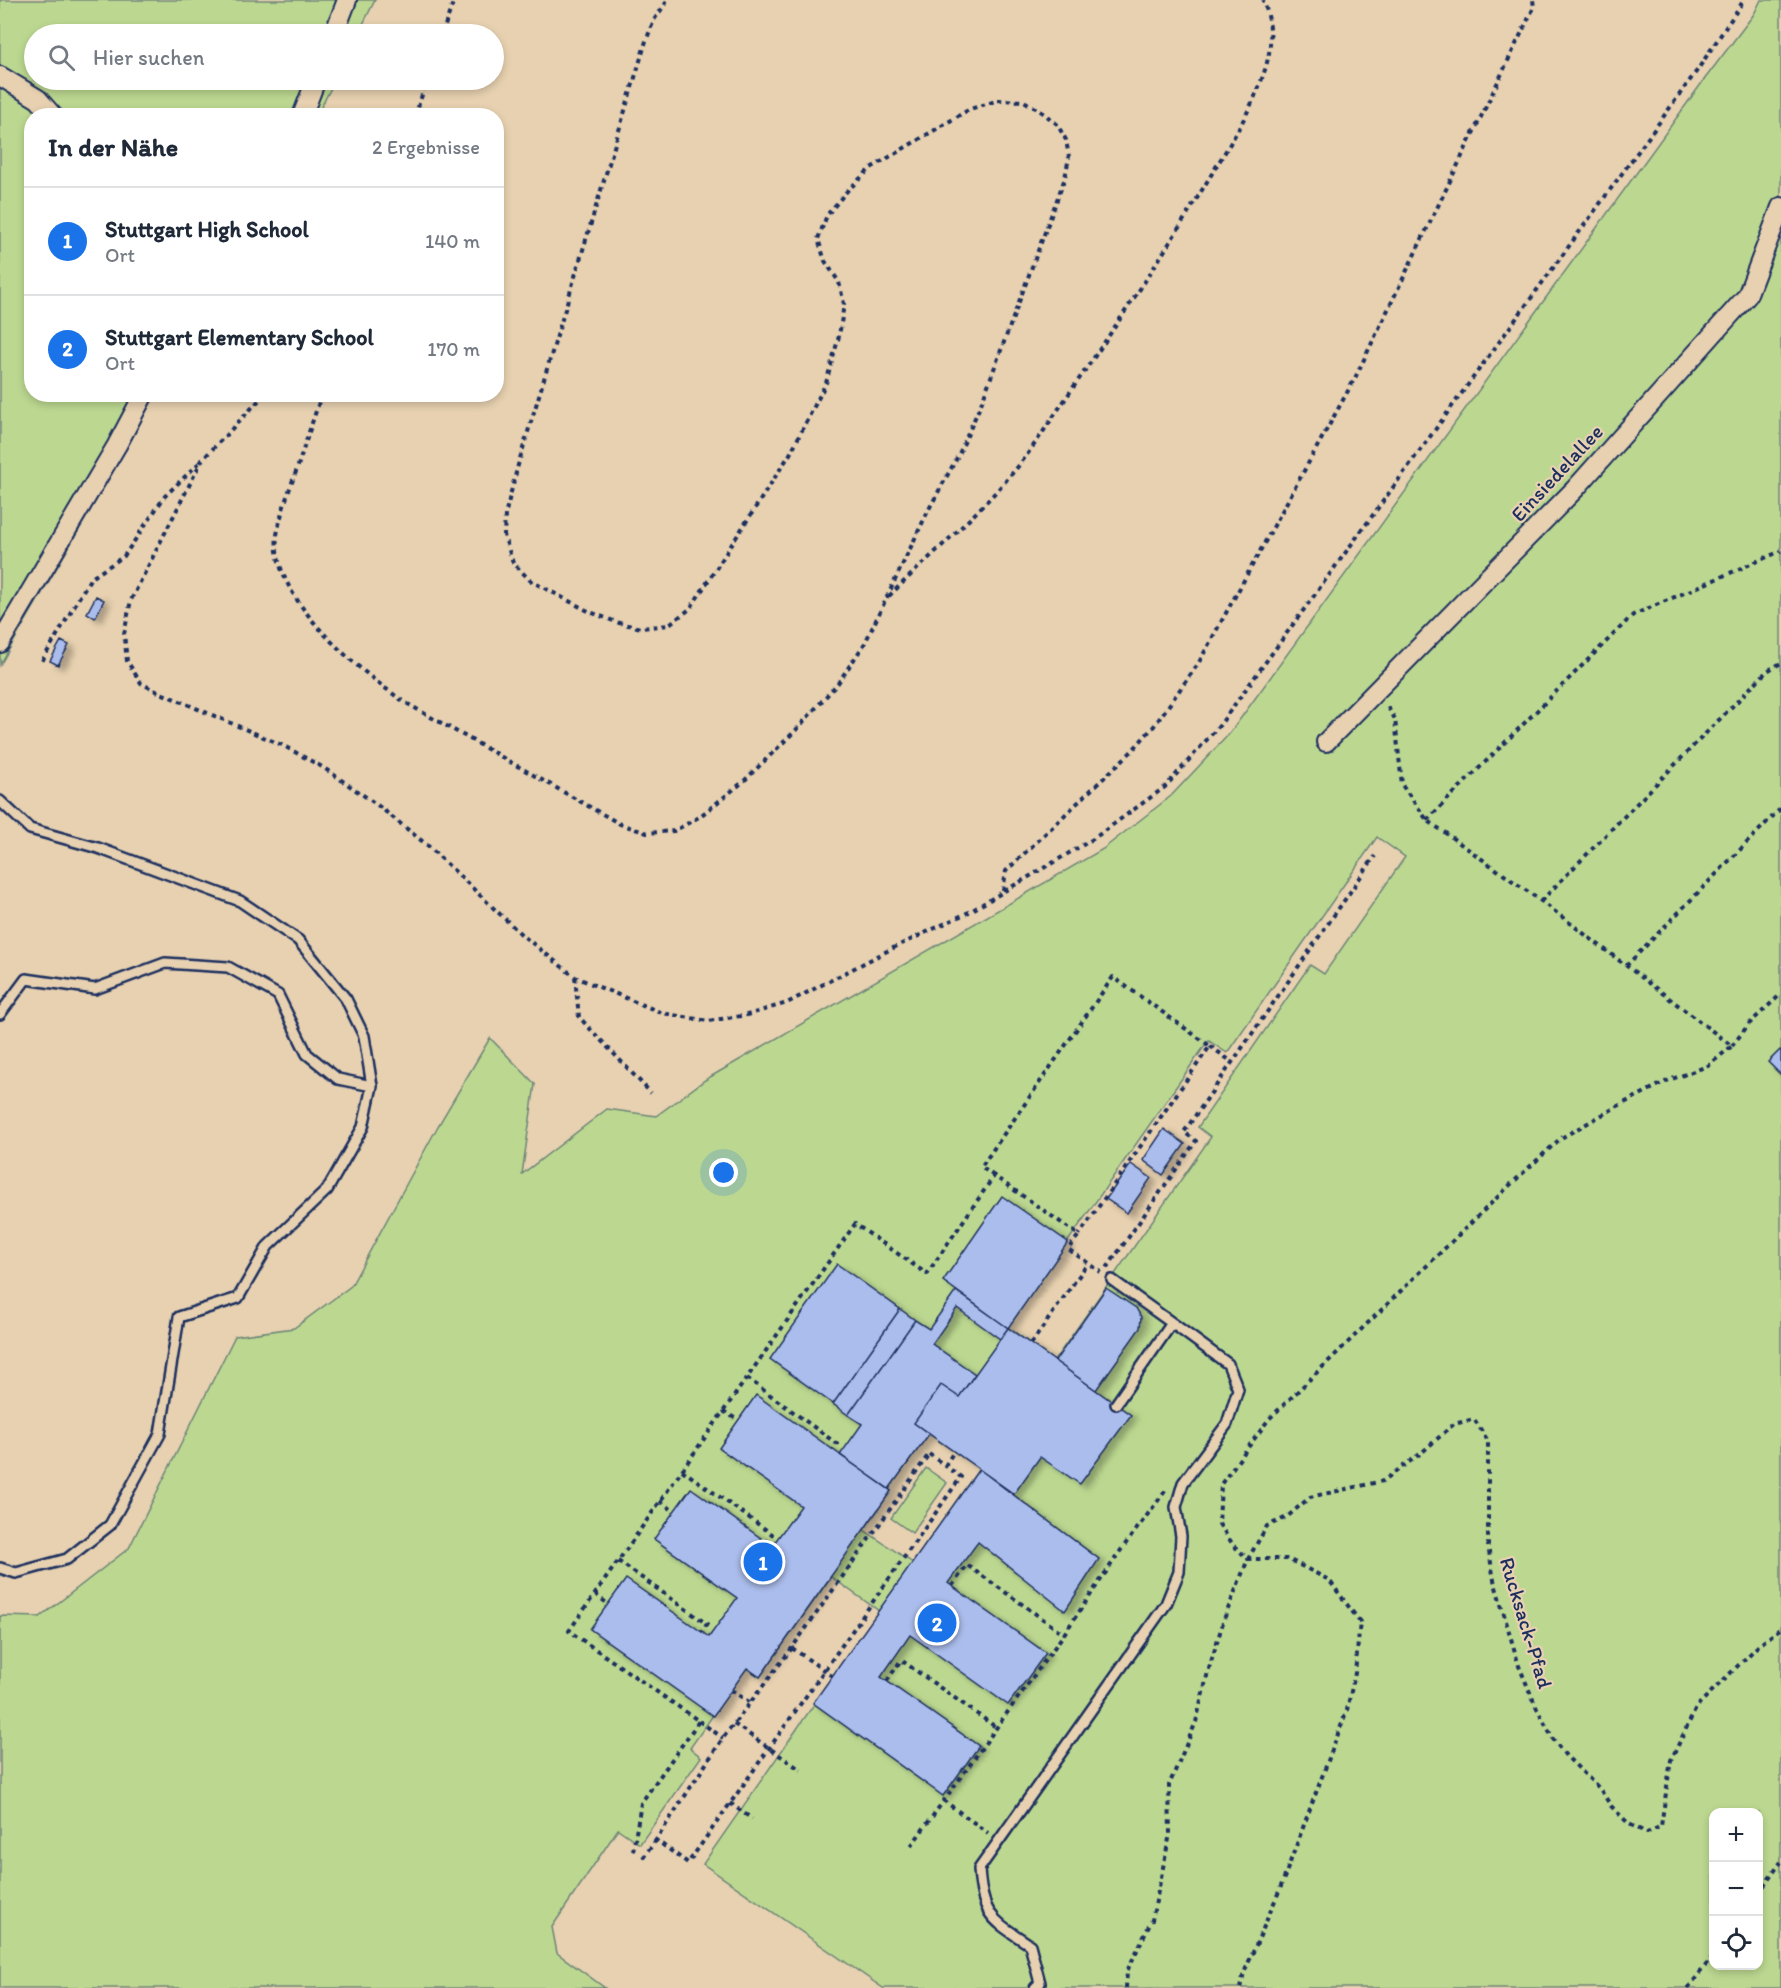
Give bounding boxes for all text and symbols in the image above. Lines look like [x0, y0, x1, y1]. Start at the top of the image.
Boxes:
search box [24, 24, 504, 90]
icon: search [45, 41, 78, 74]
text: Hier suchen [93, 44, 204, 71]
text: In der Nähe [48, 131, 178, 163]
text: 2 Ergebnisse [372, 135, 480, 159]
text: Stuttgart High School [105, 216, 309, 243]
text: 1 [63, 229, 72, 253]
text: 140 m [425, 229, 480, 253]
text: Ort [105, 243, 135, 267]
text: Stuttgart Elementary School [105, 324, 374, 351]
text: 2 [62, 337, 73, 361]
text: 170 m [427, 337, 480, 361]
text: Ort [105, 351, 135, 375]
street label: Einsiedelallee [1505, 419, 1608, 526]
your location [709, 1158, 738, 1187]
pin: 1 [744, 1540, 783, 1584]
street label: Rucksack-Pfad [1495, 1554, 1558, 1692]
pin: 2 [918, 1600, 956, 1646]
map controls [1709, 1808, 1763, 1970]
button: + [1709, 1808, 1763, 1862]
button: − [1709, 1862, 1763, 1916]
button: locate [1709, 1916, 1763, 1970]

